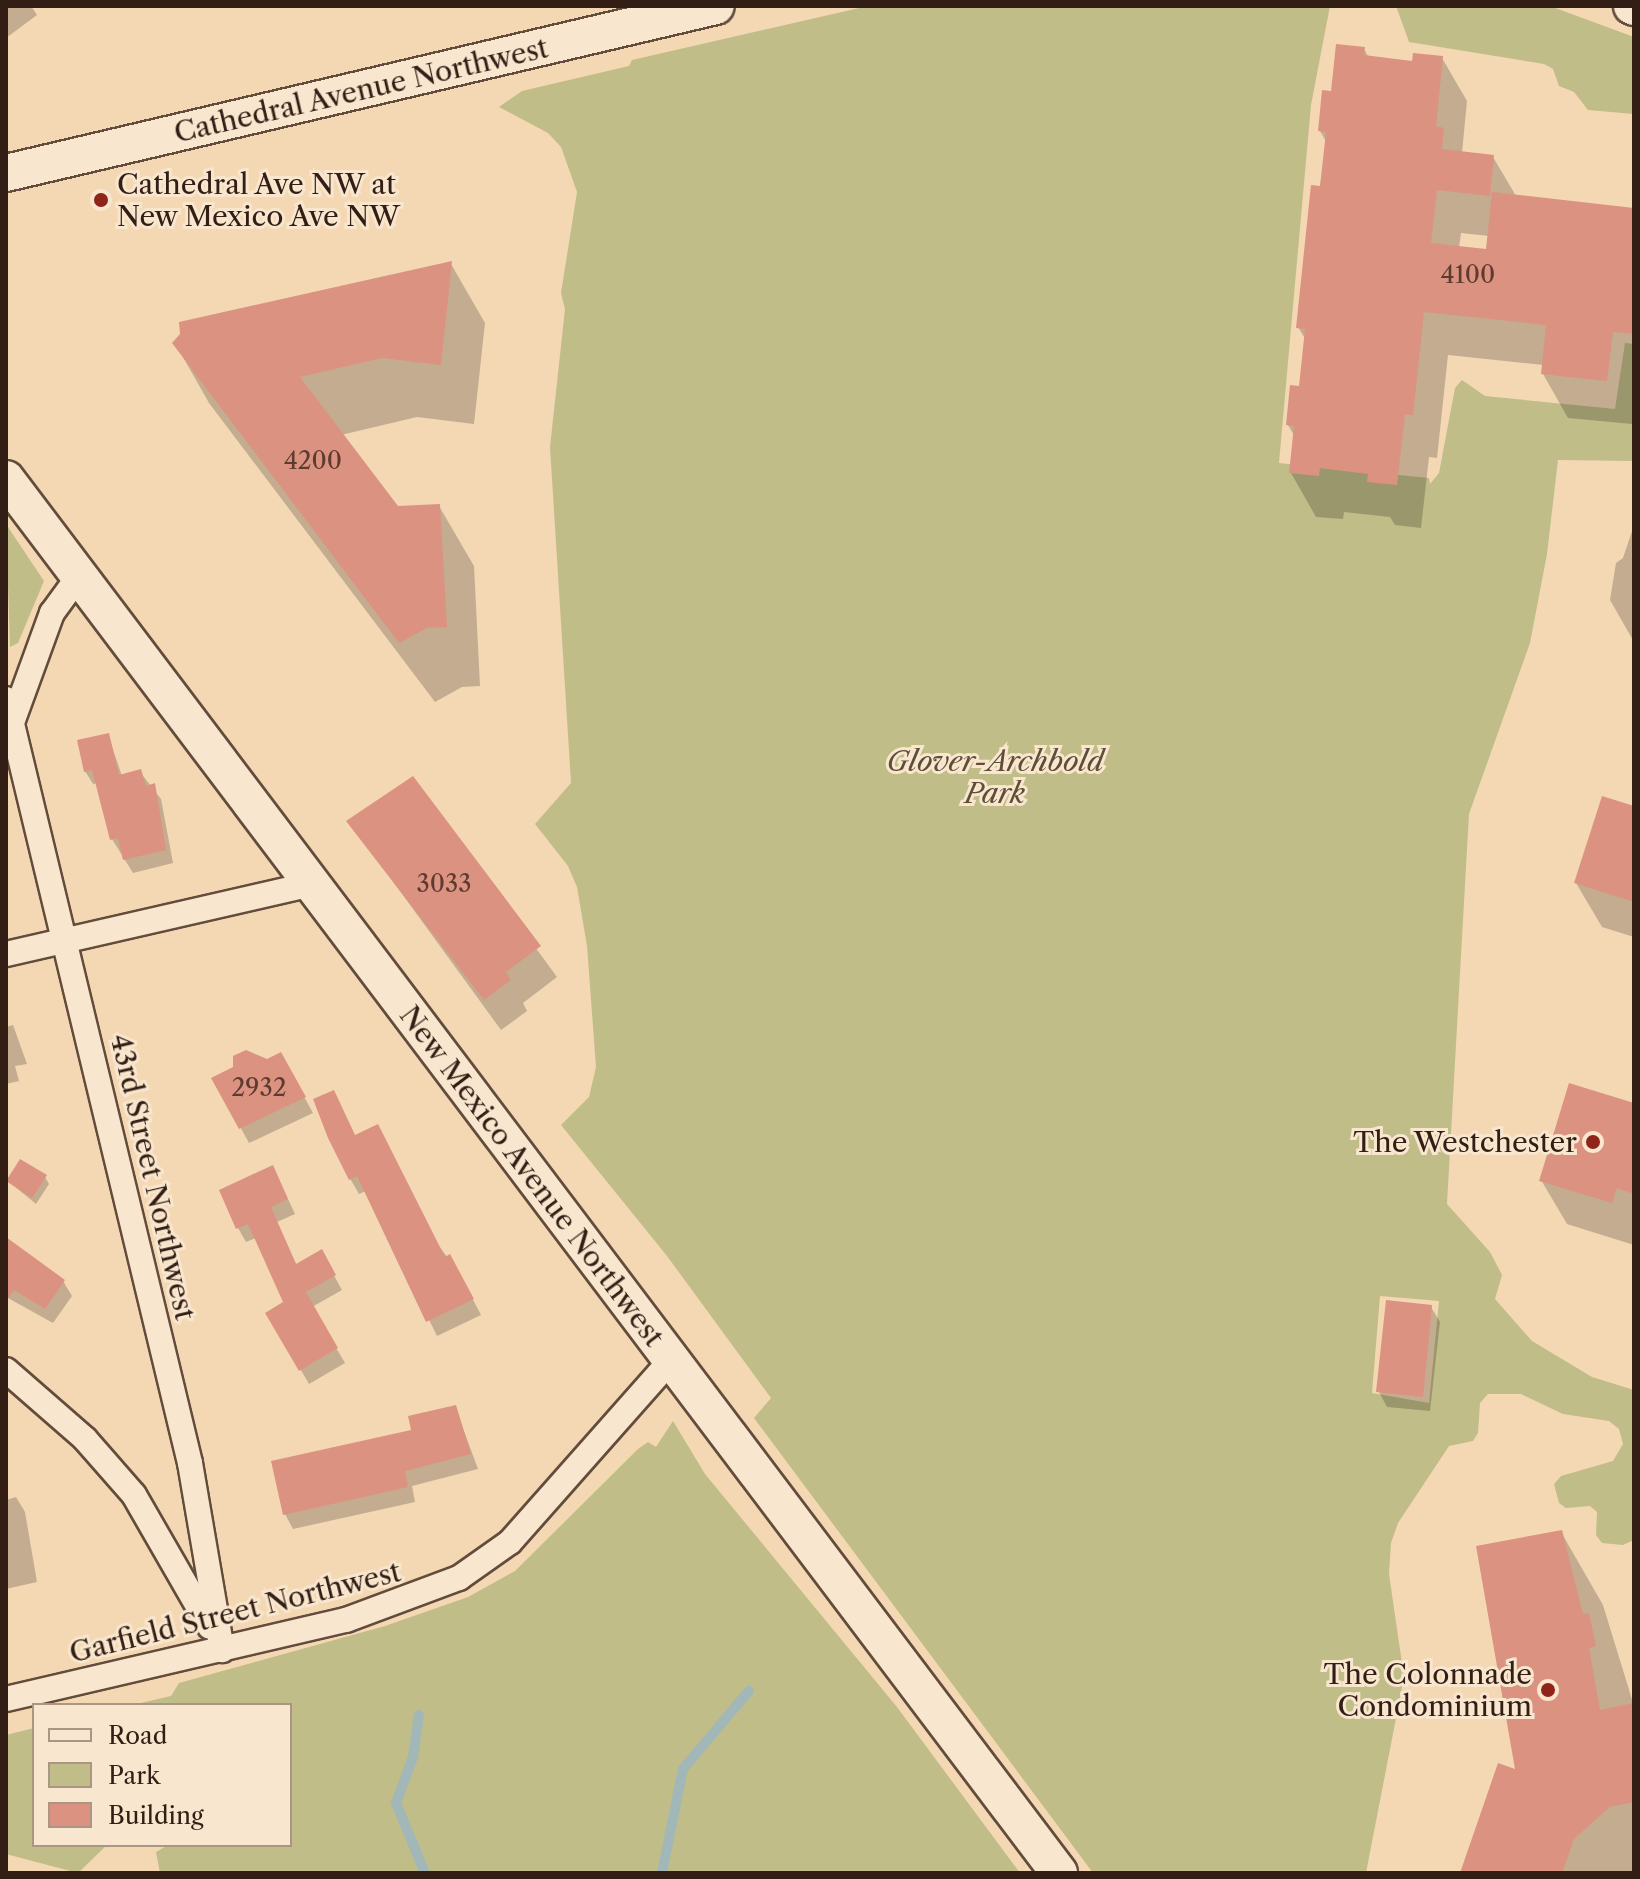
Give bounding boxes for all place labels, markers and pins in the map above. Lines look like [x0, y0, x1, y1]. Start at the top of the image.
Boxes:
place label: Cathedral Ave NW at New Mexico Ave NW [117, 167, 402, 233]
marker: Cathedral Ave NW at New Mexico Ave NW [92, 191, 110, 209]
place label: The Westchester [1352, 1125, 1577, 1159]
marker: The Westchester [1584, 1133, 1602, 1151]
place label: The Colonnade Condominium [1324, 1657, 1532, 1723]
marker: The Colonnade Condominium [1539, 1681, 1557, 1699]

